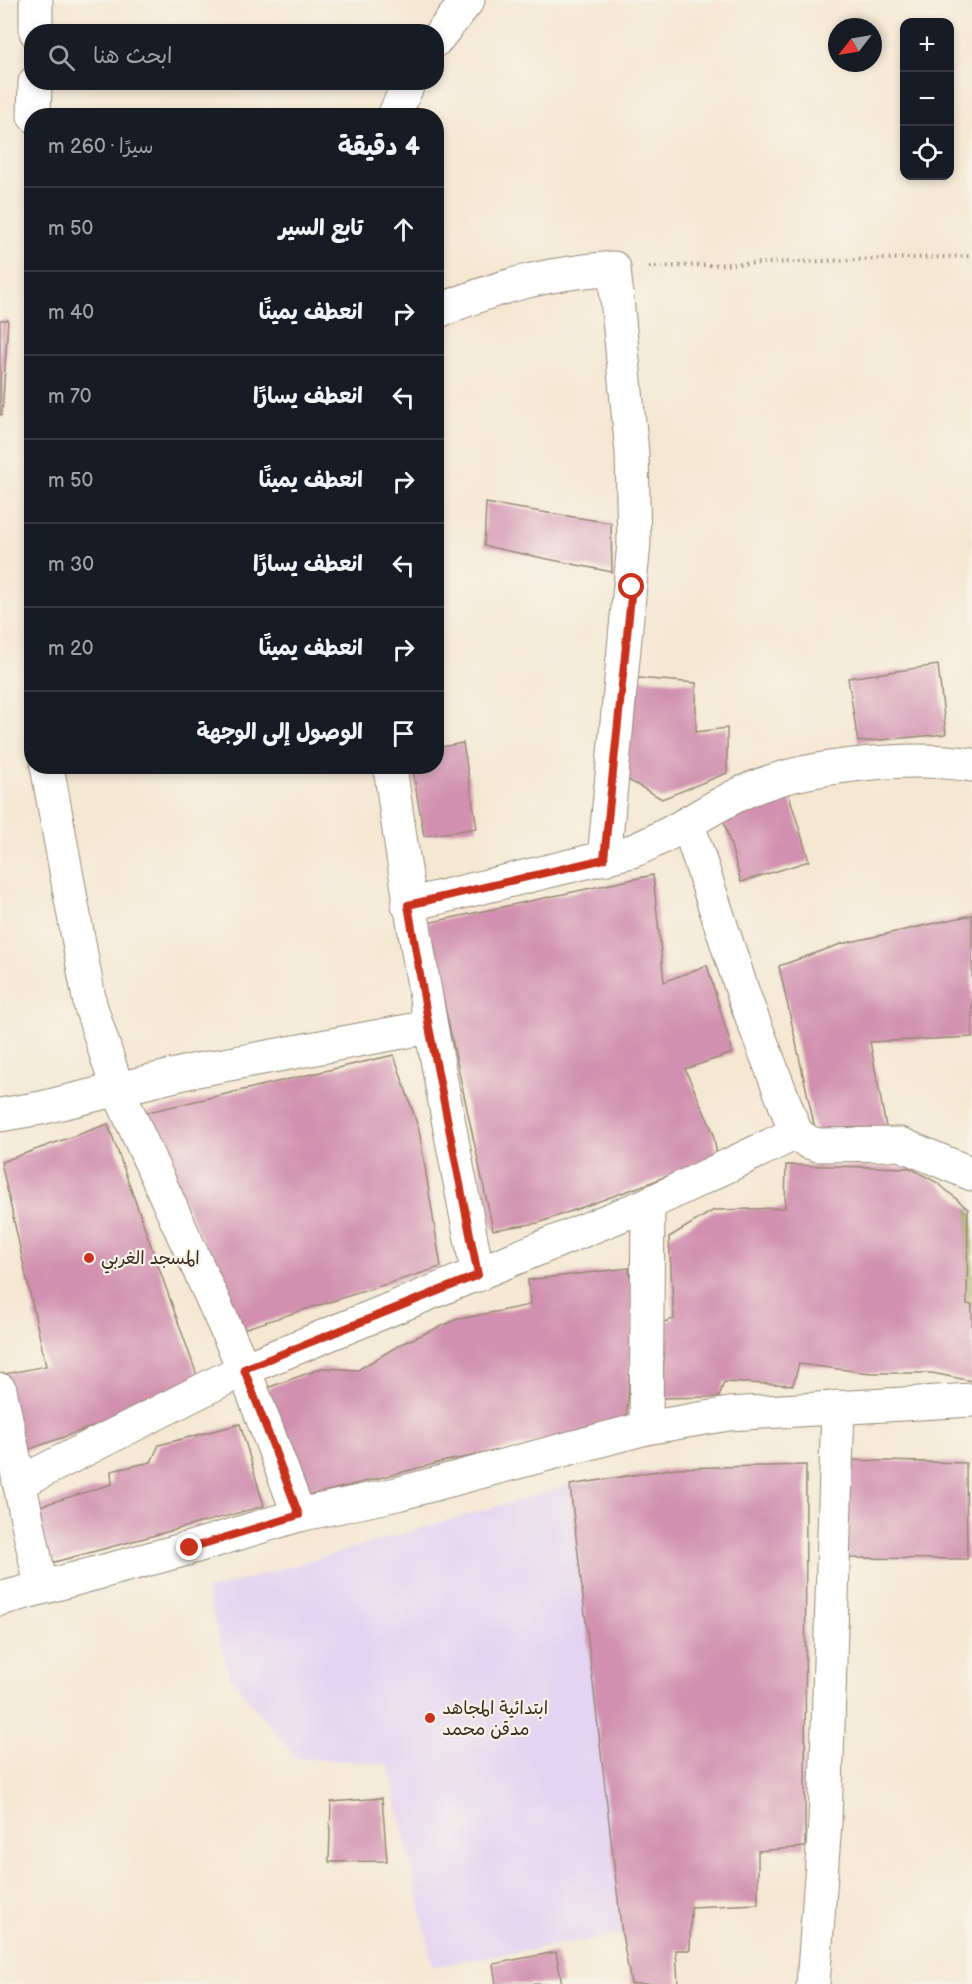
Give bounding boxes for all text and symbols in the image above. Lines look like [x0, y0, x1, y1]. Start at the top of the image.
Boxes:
north arrow [828, 18, 882, 72]
map controls [900, 18, 954, 180]
button: + [900, 18, 954, 72]
search box [24, 24, 444, 90]
icon: search [45, 41, 78, 74]
text: ابحث هنا [93, 43, 173, 70]
button: − [900, 72, 954, 126]
button: locate [900, 126, 954, 180]
text: 4 دقيقة [338, 132, 420, 163]
text: سيرًا · 260 m [48, 135, 154, 159]
icon: ahead [387, 213, 420, 246]
text: تابع السير [279, 215, 363, 242]
text: 50 m [48, 217, 93, 241]
icon: right [387, 297, 420, 330]
text: انعطف يمينًا [259, 299, 363, 326]
text: 40 m [48, 301, 94, 325]
icon: left [387, 381, 420, 414]
text: انعطف يسارًا [253, 383, 363, 410]
text: 70 m [48, 385, 92, 409]
icon: right [387, 465, 420, 498]
text: انعطف يمينًا [259, 467, 363, 494]
text: 50 m [48, 469, 93, 493]
icon: left [387, 549, 420, 582]
text: انعطف يسارًا [253, 551, 363, 578]
text: 30 m [48, 553, 94, 577]
route start [618, 573, 644, 599]
icon: right [387, 633, 420, 666]
text: انعطف يمينًا [259, 635, 363, 662]
text: 20 m [48, 637, 94, 661]
icon: arrive [387, 717, 420, 750]
text: الوصول إلى الوجهة [196, 719, 363, 746]
place label: المسجد الغربي [101, 1248, 200, 1274]
marker: المسجد الغربي [82, 1251, 96, 1265]
route end [176, 1534, 202, 1560]
place label: ابتدائية المجاهد مدقن محمد [442, 1698, 548, 1740]
marker: ابتدائية المجاهد مدقن محمد [423, 1711, 437, 1725]

